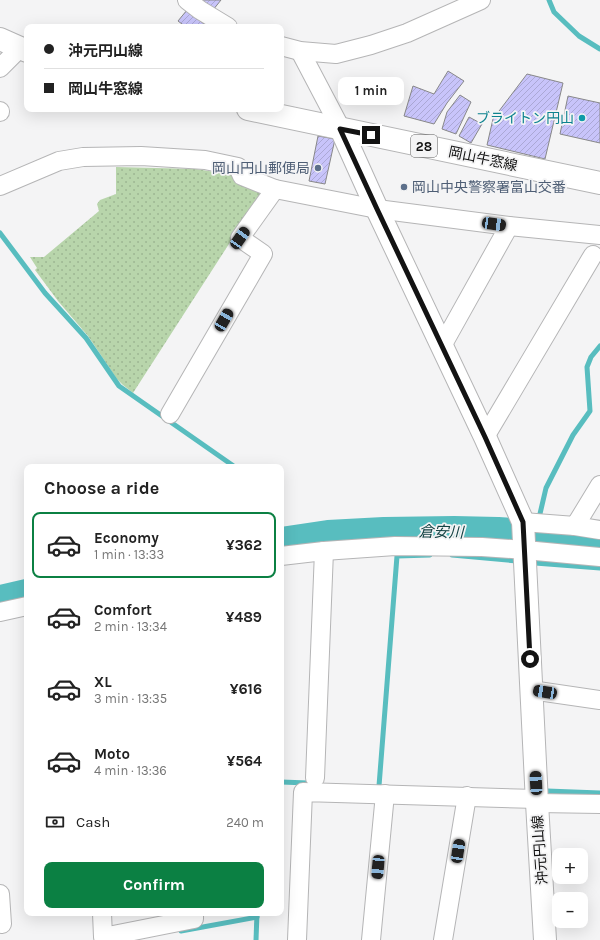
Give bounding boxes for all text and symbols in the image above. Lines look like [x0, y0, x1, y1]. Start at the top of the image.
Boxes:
text: 沖元円山線 [68, 42, 143, 60]
callout: 1 min [338, 77, 404, 105]
text: 岡山牛窓線 [68, 80, 143, 98]
text: 1 min [355, 83, 387, 98]
place label: ブライトン円山 [476, 110, 574, 127]
marker: ブライトン円山 [577, 113, 587, 123]
route end [362, 126, 380, 144]
road number: 28 [411, 135, 437, 157]
street label: 岡山牛窓線 [447, 143, 519, 175]
place label: 岡山円山郵便局 [212, 160, 310, 177]
marker: 岡山円山郵便局 [313, 163, 323, 173]
place label: 岡山中央警察署富山交番 [412, 179, 566, 196]
marker: 岡山中央警察署富山交番 [399, 182, 409, 192]
car [481, 216, 507, 232]
car [228, 225, 252, 251]
car [213, 307, 235, 333]
text: Choose a ride [44, 477, 159, 499]
water label: 倉安川 [418, 523, 466, 541]
icon: car [46, 527, 82, 563]
text: Economy [94, 529, 159, 547]
text: ¥362 [226, 536, 262, 554]
text: 1 min · 13:33 [94, 547, 164, 562]
icon: car [46, 599, 82, 635]
text: Comfort [94, 601, 152, 619]
text: ¥489 [225, 608, 262, 626]
text: 2 min · 13:34 [94, 619, 167, 634]
route start [521, 650, 539, 668]
icon: car [46, 671, 82, 707]
text: XL [94, 673, 112, 691]
text: ¥616 [230, 680, 262, 698]
car [532, 684, 558, 700]
text: 3 min · 13:35 [94, 691, 167, 706]
icon: car [46, 743, 82, 779]
text: Moto [94, 745, 130, 763]
text: ¥564 [226, 752, 262, 770]
text: 4 min · 13:36 [94, 763, 167, 778]
car [529, 771, 543, 795]
icon: cash [44, 811, 66, 833]
text: Cash [76, 813, 110, 831]
street label: 沖元円山線 [529, 814, 551, 886]
text: 240 m [226, 815, 264, 830]
car [450, 838, 466, 864]
map controls [552, 848, 588, 928]
button: + [552, 848, 588, 884]
car [371, 855, 385, 879]
button: Confirm [44, 862, 264, 908]
button: − [552, 892, 588, 928]

